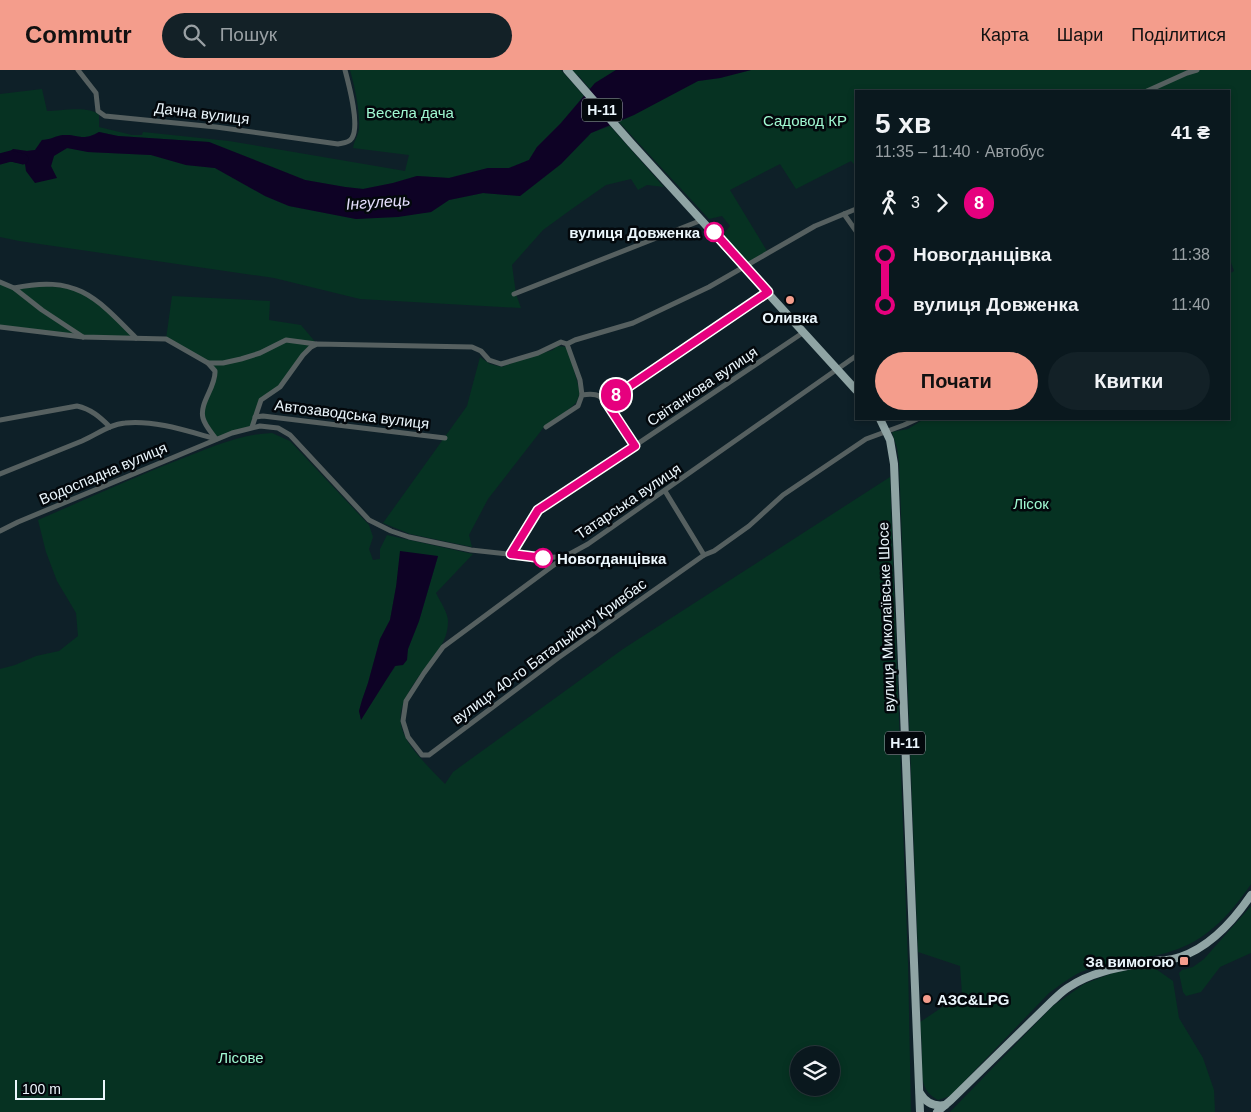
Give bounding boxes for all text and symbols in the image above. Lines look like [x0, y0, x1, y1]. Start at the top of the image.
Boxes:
search box [162, 13, 512, 58]
text: Commutr [25, 21, 132, 48]
icon: search [180, 21, 208, 49]
text: Пошук [220, 24, 277, 45]
text: Карта [981, 25, 1029, 45]
text: Шари [1057, 25, 1103, 45]
text: Поділитися [1131, 25, 1226, 45]
road number: Н-11 [582, 98, 622, 122]
street label: Дачна вулиця [154, 99, 250, 127]
park label: Весела дача [366, 104, 455, 121]
text: 5 хв [875, 108, 931, 139]
park label: Садовод КР [763, 112, 847, 129]
text: 41 ₴ [1171, 122, 1210, 143]
text: 11:35 – 11:40 · Автобус [875, 143, 1044, 160]
icon: walk [875, 189, 903, 217]
icon: forward [928, 189, 956, 217]
water label: Інгулець [345, 191, 411, 213]
text: 8 [974, 193, 984, 213]
text: 3 [911, 194, 920, 211]
marker: вулиця Довженка [704, 222, 724, 242]
place label: вулиця Довженка [569, 224, 701, 241]
text: Новогданцівка [913, 244, 1051, 265]
text: 11:38 [1171, 246, 1210, 263]
marker: Оливка [784, 294, 796, 306]
text: вулиця Довженка [913, 294, 1078, 315]
text: 11:40 [1171, 296, 1210, 313]
place label: Оливка [762, 309, 818, 326]
street label: Світанкова вулиця [644, 343, 760, 429]
button: Почати [875, 352, 1038, 410]
button: Квитки [1048, 352, 1210, 410]
line badge: 8 [600, 379, 632, 411]
text: 8 [611, 385, 621, 405]
street label: Автозаводська вулиця [274, 396, 430, 432]
street label: Водоспадна вулиця [36, 438, 170, 508]
street label: Татарська вулиця [572, 459, 684, 543]
park label: Лісок [1013, 495, 1049, 512]
street label: вулиця Миколаївське Шосе [874, 522, 898, 712]
marker: Новогданцівка [533, 548, 553, 568]
place label: Новогданцівка [557, 550, 667, 567]
street label: вулиця 40-го Батальйону Кривбас [449, 575, 650, 727]
road number: Н-11 [885, 731, 925, 754]
place label: За вимогою [1086, 953, 1174, 970]
marker: За вимогою [1178, 955, 1190, 967]
place label: АЗС&LPG [937, 991, 1009, 1008]
marker: АЗС&LPG [921, 993, 933, 1005]
map controls [790, 1046, 840, 1096]
button: layers [790, 1046, 840, 1096]
park label: Лісове [218, 1049, 264, 1066]
scale bar [15, 1077, 105, 1100]
text: 100 m [22, 1081, 61, 1097]

